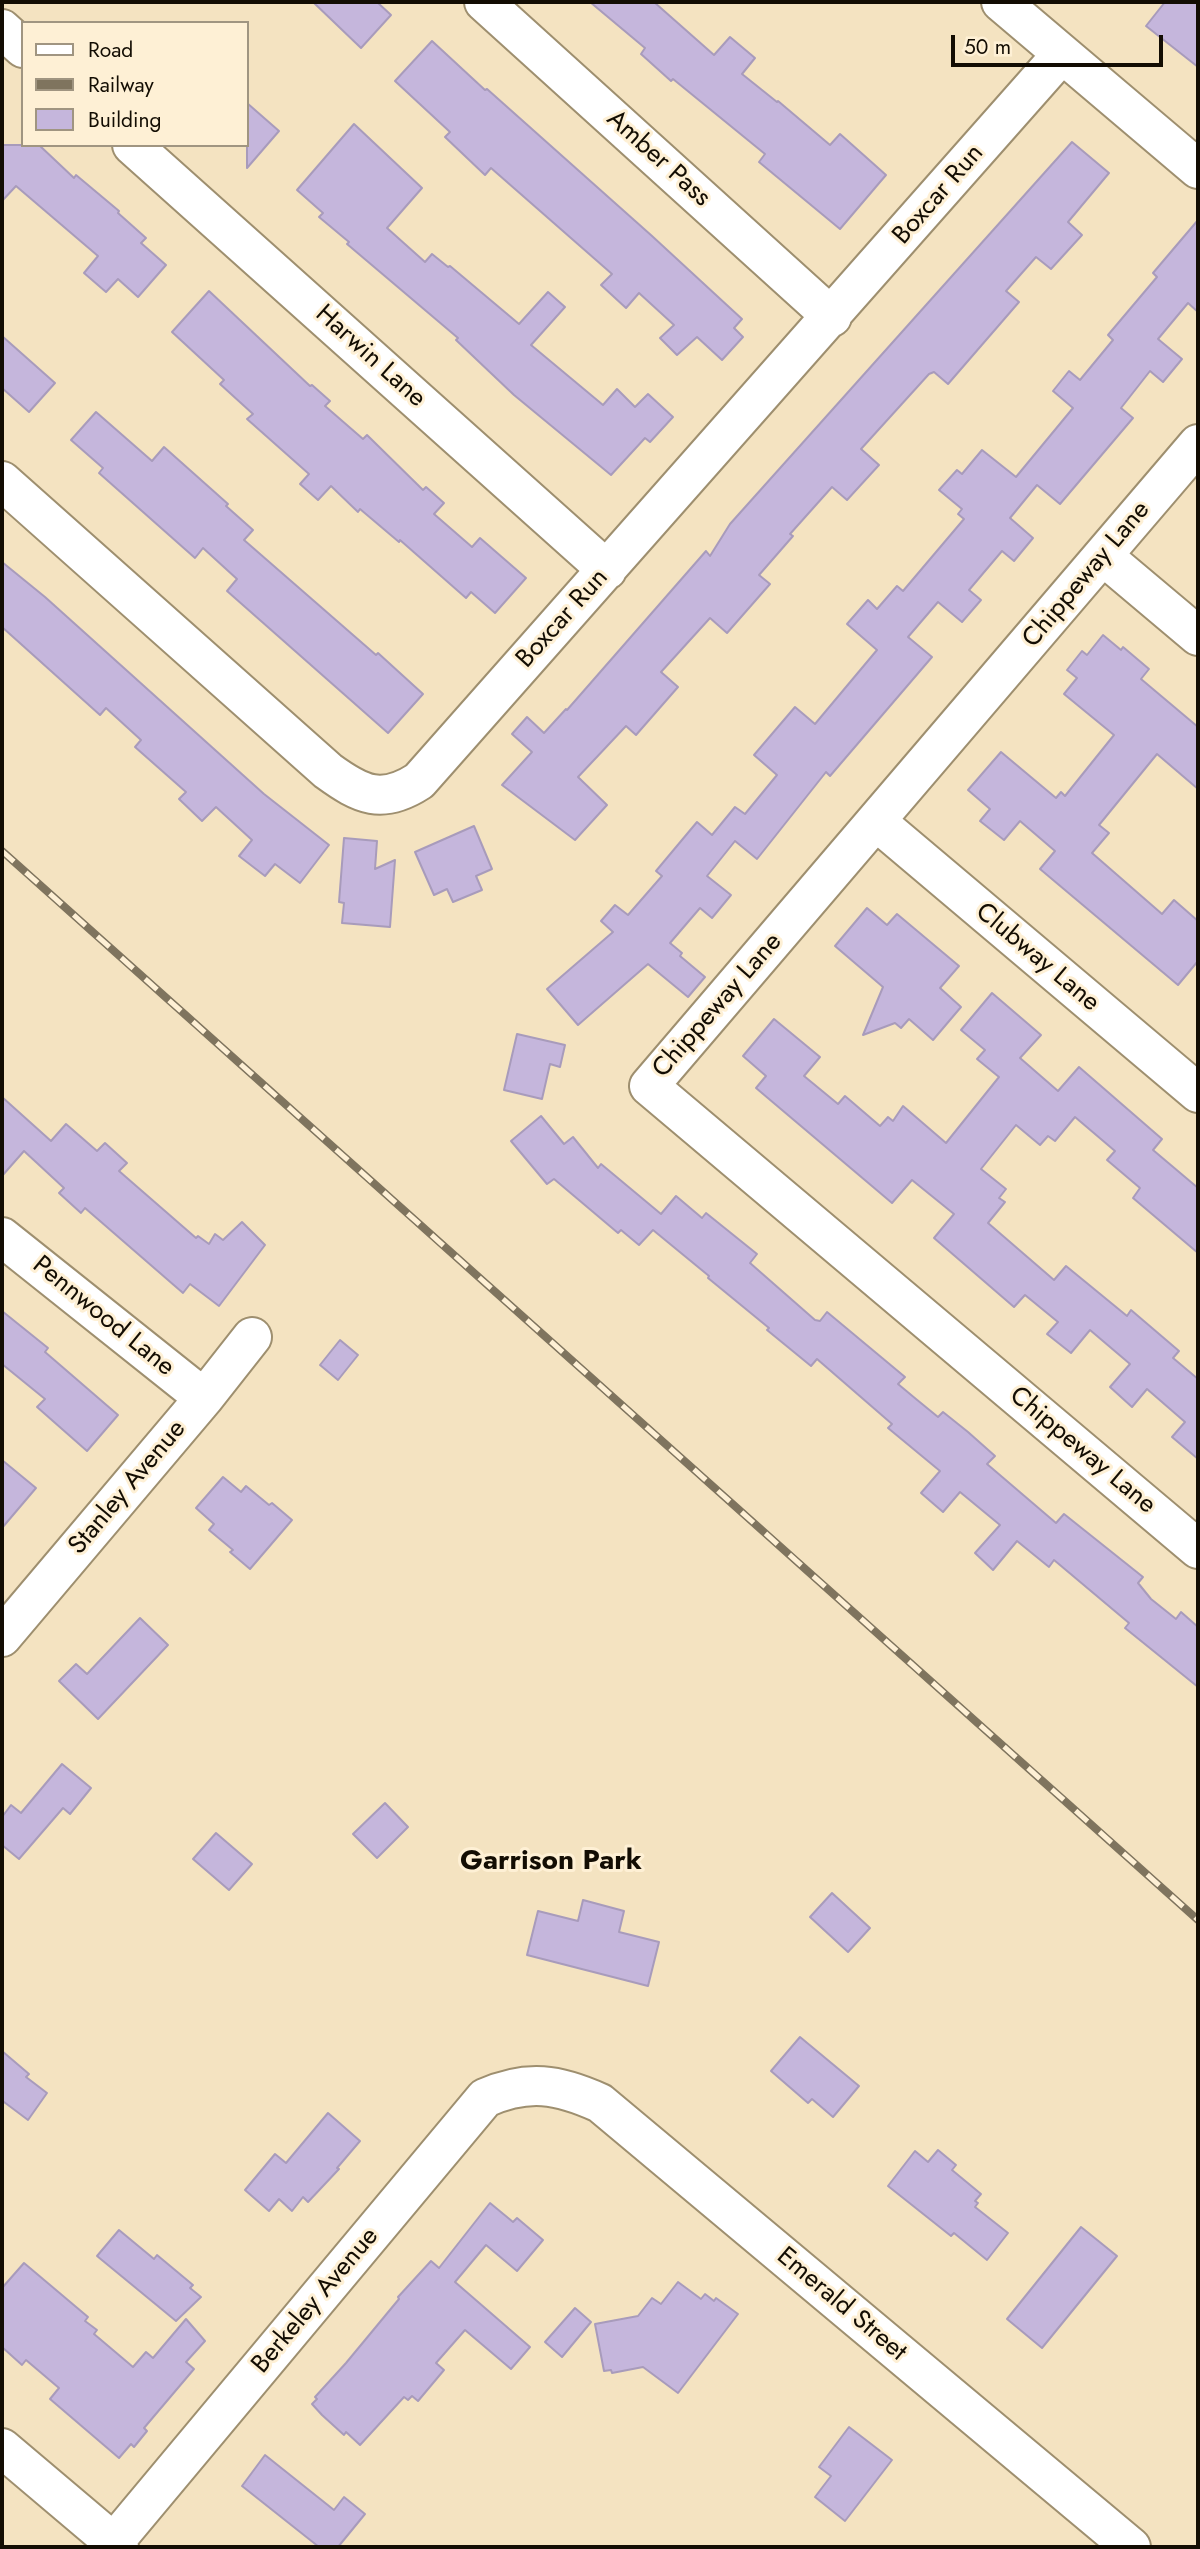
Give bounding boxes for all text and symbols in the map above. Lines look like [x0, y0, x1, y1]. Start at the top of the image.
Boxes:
legend [21, 21, 248, 147]
scale bar [955, 21, 1167, 65]
text: 50 m [964, 32, 1011, 62]
text: Road [88, 35, 133, 65]
text: Railway [88, 70, 154, 100]
street label: Amber Pass [600, 104, 716, 214]
text: Building [88, 105, 161, 135]
street label: Boxcar Run [887, 139, 991, 251]
street label: Harwin Lane [308, 299, 432, 415]
street label: Chippeway Lane [1017, 495, 1157, 655]
street label: Boxcar Run [510, 563, 616, 675]
street label: Clubway Lane [969, 897, 1105, 1019]
street label: Chippeway Lane [647, 927, 789, 1085]
street label: Pennwood Lane [26, 1250, 180, 1384]
street label: Chippeway Lane [1002, 1381, 1162, 1521]
street label: Stanley Avenue [63, 1414, 193, 1562]
district label: Garrison Park [460, 1845, 642, 1879]
street label: Berkeley Avenue [246, 2222, 386, 2380]
street label: Emerald Street [770, 2242, 912, 2368]

